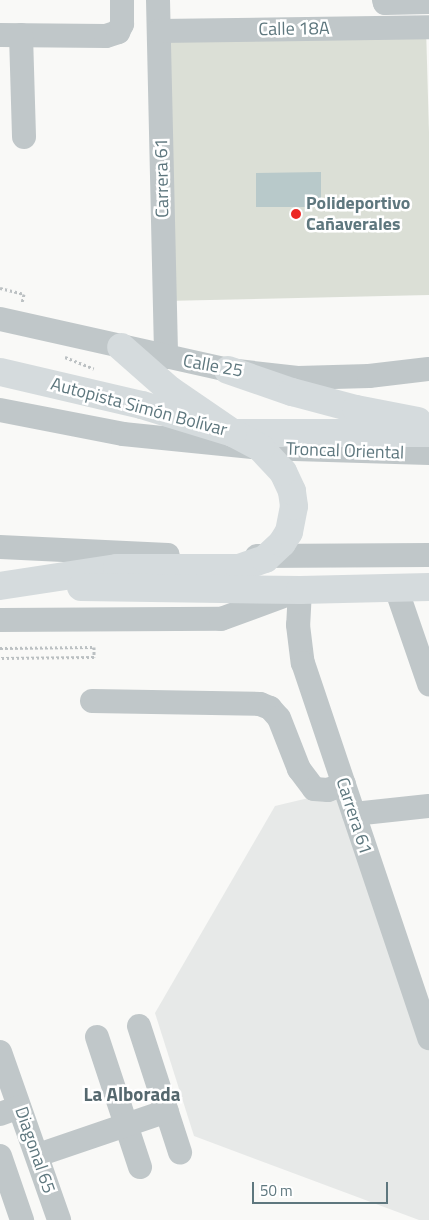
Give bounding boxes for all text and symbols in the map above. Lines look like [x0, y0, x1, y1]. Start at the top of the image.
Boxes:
street label: Calle 18A [258, 18, 330, 40]
street label: Carrera 61 [151, 138, 173, 218]
place label: Polideportivo Cañaverales [306, 193, 410, 235]
marker: Polideportivo Cañaverales [290, 208, 302, 220]
street label: Calle 25 [181, 350, 245, 382]
street label: Autopista Simón Bolívar [49, 373, 229, 441]
street label: Troncal Oriental [285, 438, 405, 464]
street label: Carrera 61 [331, 775, 377, 857]
district label: La Alborada [84, 1083, 180, 1105]
street label: Diagonal 65 [10, 1104, 60, 1196]
scale bar [254, 1172, 390, 1204]
text: 50 m [260, 1179, 293, 1202]

